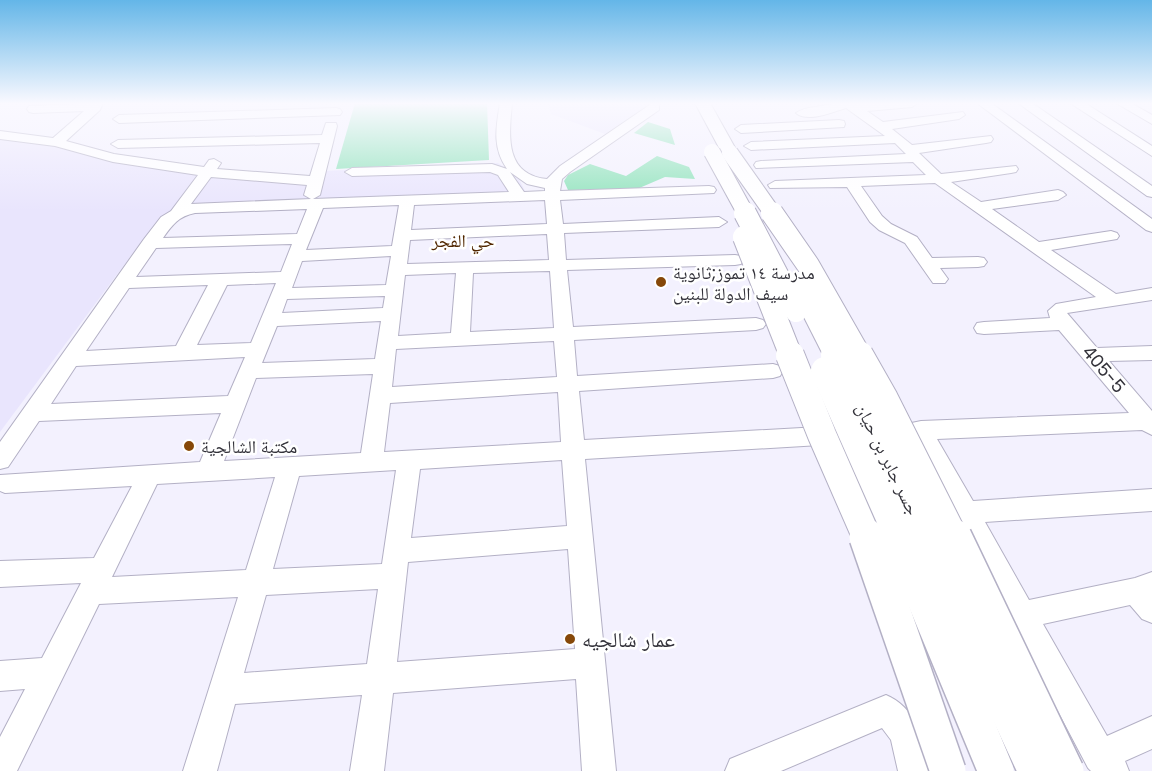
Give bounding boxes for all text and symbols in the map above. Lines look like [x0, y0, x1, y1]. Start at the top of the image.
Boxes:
district label: حي الفجر [431, 228, 494, 255]
place label: مدرسة ١٤ تموز;ثانوية سيف الدولة للبنين [673, 260, 815, 306]
marker: مدرسة ١٤ تموز;ثانوية سيف الدولة للبنين [654, 275, 668, 289]
street label: 405-5 [1077, 340, 1131, 398]
street label: جسر جابر بن حيان [850, 399, 926, 519]
place label: مكتبة الشالجية [201, 434, 297, 459]
marker: مكتبة الشالجية [182, 439, 196, 453]
place label: عمار شالجيه [582, 625, 675, 654]
marker: عمار شالجيه [563, 632, 577, 646]

